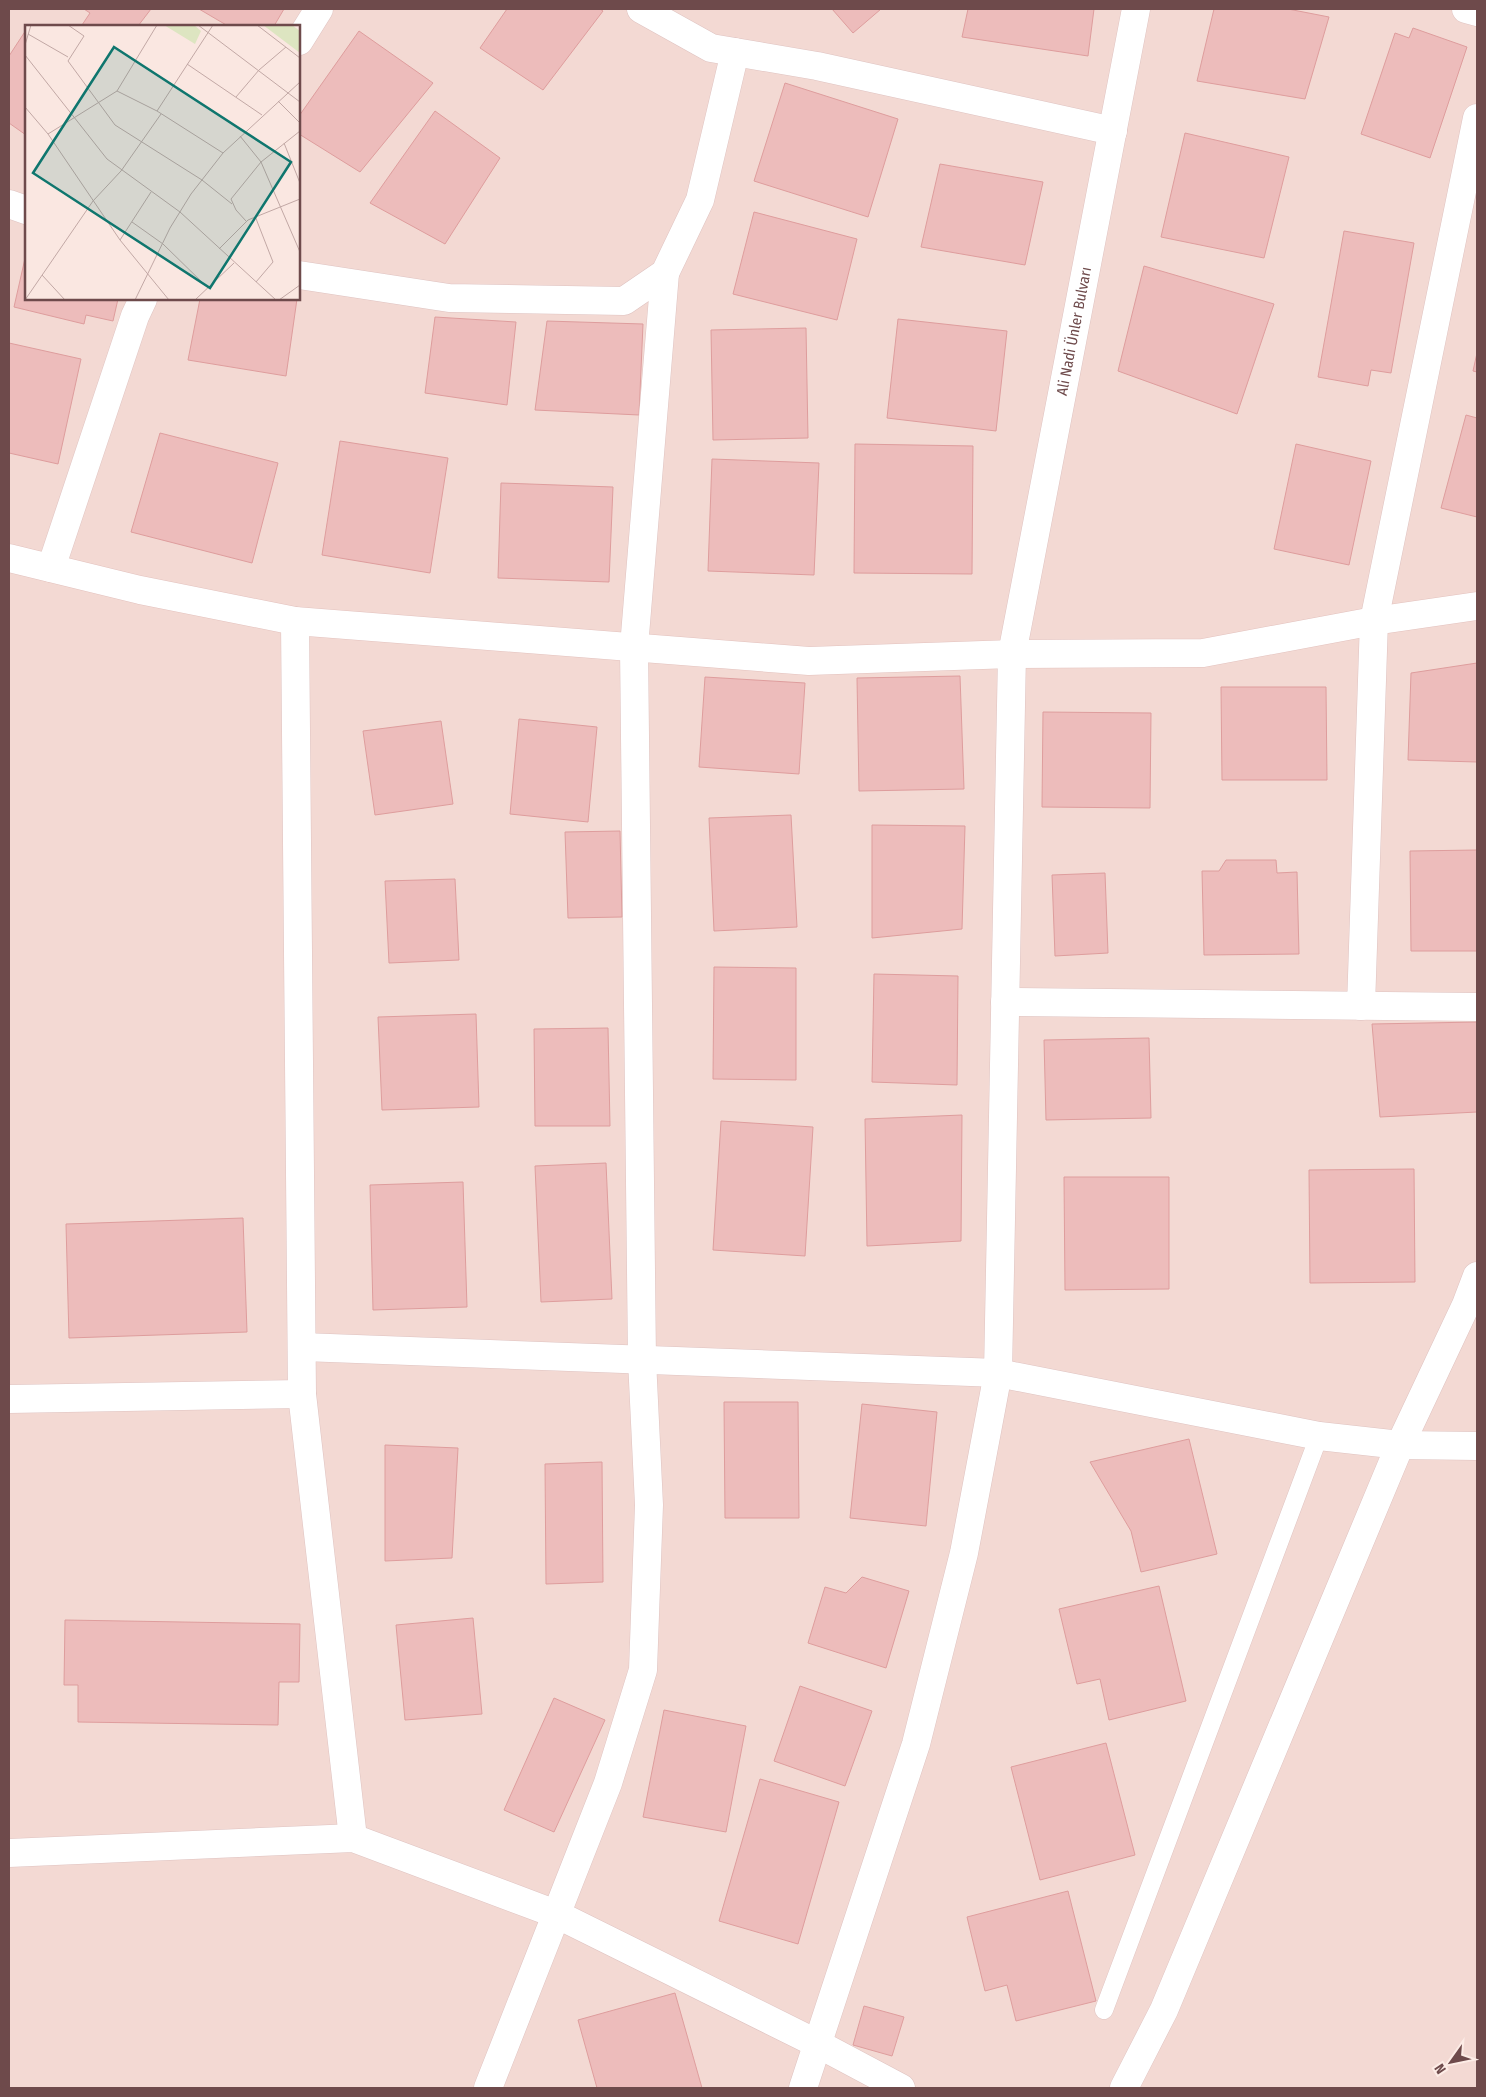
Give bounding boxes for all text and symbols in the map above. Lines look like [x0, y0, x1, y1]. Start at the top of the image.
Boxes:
inset map [25, 25, 300, 300]
street label: Ali Nadi Ünler Bulvarı [1053, 265, 1095, 397]
north arrow [1426, 2037, 1476, 2087]
text: N [1431, 2061, 1450, 2077]

